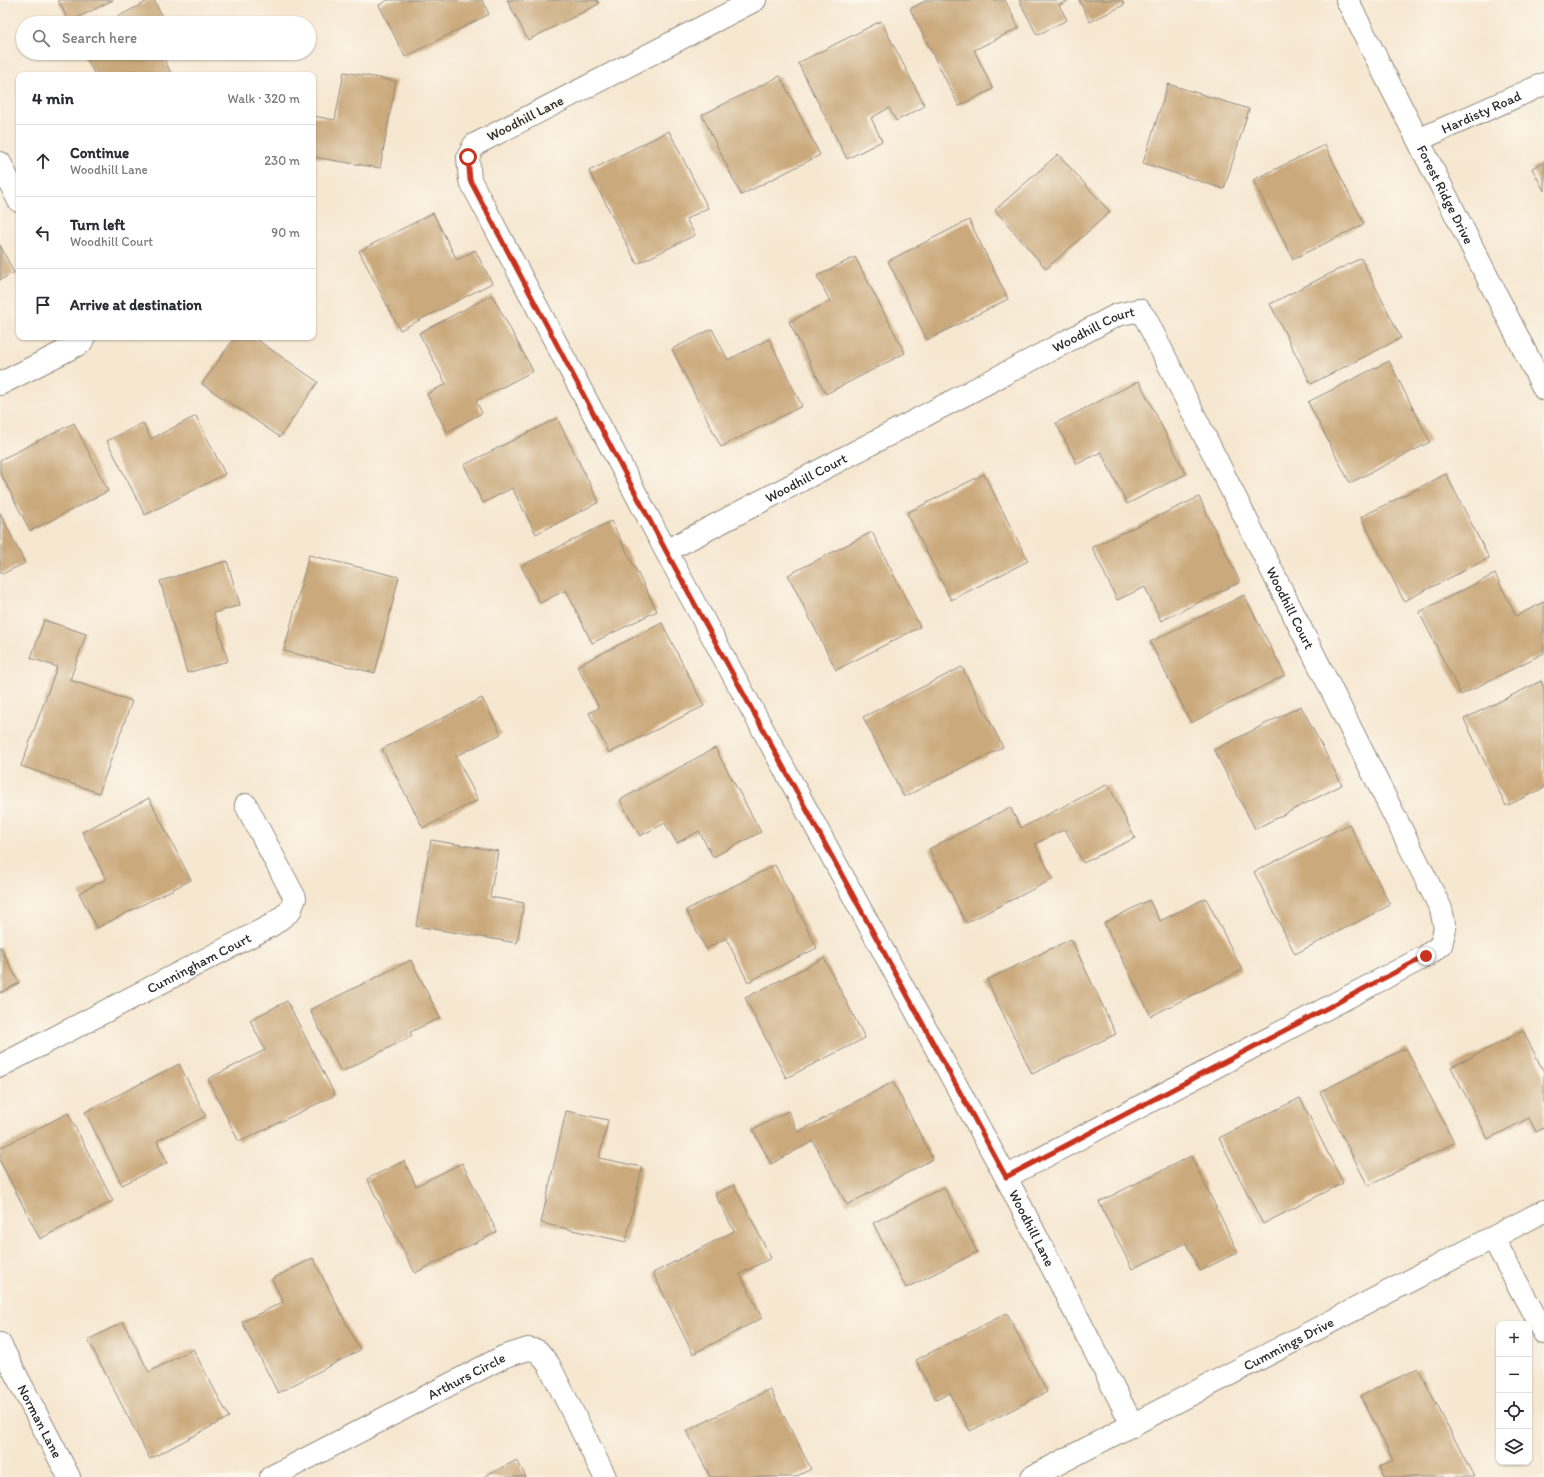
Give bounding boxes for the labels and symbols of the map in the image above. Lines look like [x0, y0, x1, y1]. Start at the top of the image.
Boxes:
street label: Hardisty Road [1439, 87, 1524, 138]
street label: Woodhill Lane [484, 92, 567, 145]
street label: Forest Ridge Drive [1413, 142, 1477, 247]
route start [459, 148, 477, 166]
street label: Woodhill Court [1050, 303, 1136, 356]
street label: Woodhill Court [763, 450, 850, 507]
street label: Woodhill Court [1262, 564, 1318, 652]
street label: Cunningham Court [144, 929, 254, 997]
route end [1417, 947, 1435, 965]
street label: Woodhill Lane [1005, 1187, 1058, 1270]
street label: Cummings Drive [1241, 1314, 1337, 1375]
street label: Arthurs Circle [425, 1349, 509, 1404]
street label: Norman Lane [14, 1382, 66, 1461]

